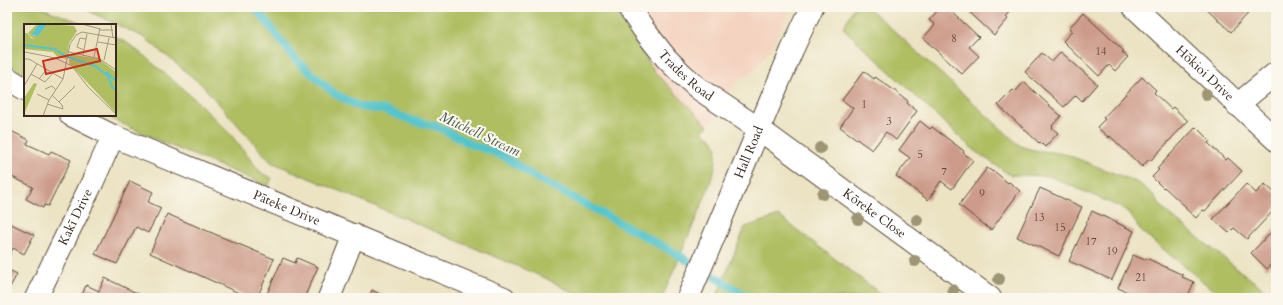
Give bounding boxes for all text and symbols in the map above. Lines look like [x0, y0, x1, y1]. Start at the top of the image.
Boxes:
inset map [24, 24, 116, 116]
house number: 8 [951, 31, 957, 46]
street label: Hōkioi Drive [1172, 41, 1238, 105]
house number: 14 [1095, 44, 1107, 59]
street label: Trades Road [654, 46, 717, 105]
house number: 1 [861, 97, 867, 112]
water label: Mitchell Stream [436, 107, 524, 161]
house number: 3 [886, 114, 892, 129]
street label: Hall Road [730, 123, 768, 181]
house number: 5 [917, 147, 923, 162]
house number: 7 [941, 164, 947, 179]
street label: Kōreke Close [839, 184, 910, 243]
street label: Kakī Drive [54, 186, 97, 248]
street label: Pāteke Drive [250, 186, 323, 230]
house number: 9 [979, 186, 985, 201]
house number: 13 [1033, 210, 1045, 225]
house number: 15 [1054, 220, 1066, 235]
house number: 17 [1085, 234, 1097, 249]
house number: 19 [1106, 244, 1118, 259]
house number: 21 [1135, 270, 1147, 285]

